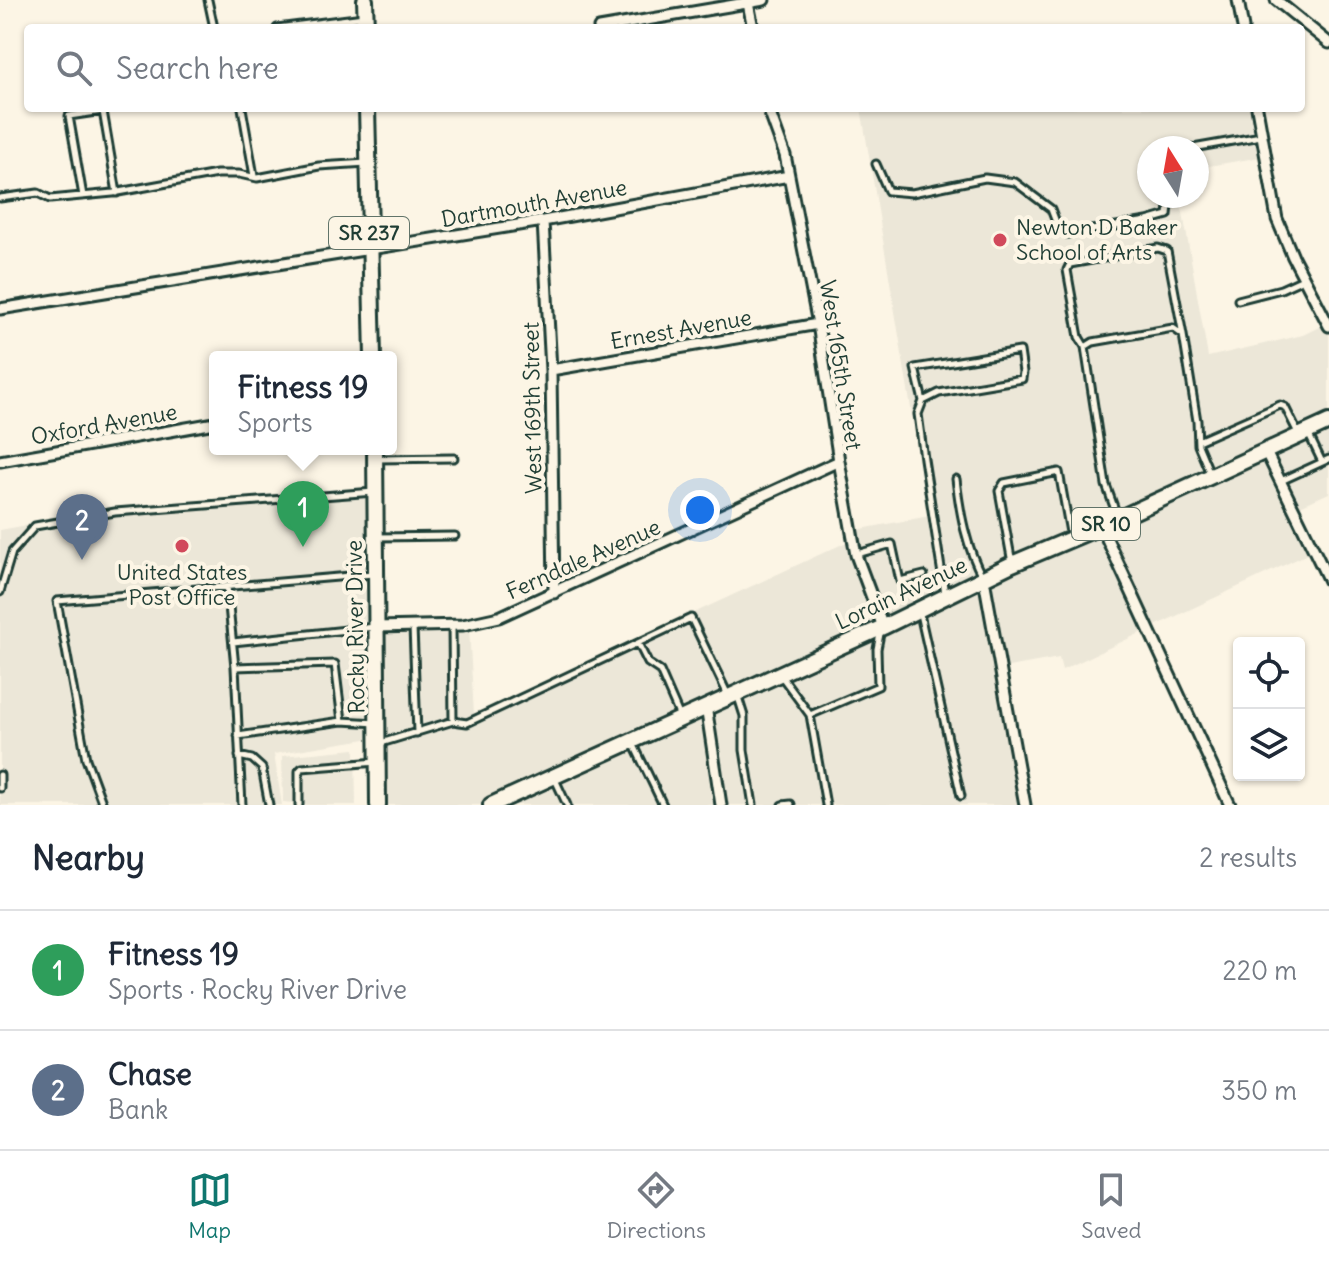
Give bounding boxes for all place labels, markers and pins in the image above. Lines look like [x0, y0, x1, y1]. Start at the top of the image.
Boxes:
place label: Newton D Baker School of Arts [1016, 213, 1178, 266]
marker: Newton D Baker School of Arts [991, 231, 1009, 249]
pin: 1 [277, 481, 329, 547]
pin: 2 [56, 494, 108, 560]
marker: United States Post Office [173, 537, 191, 555]
place label: United States Post Office [117, 558, 247, 611]

